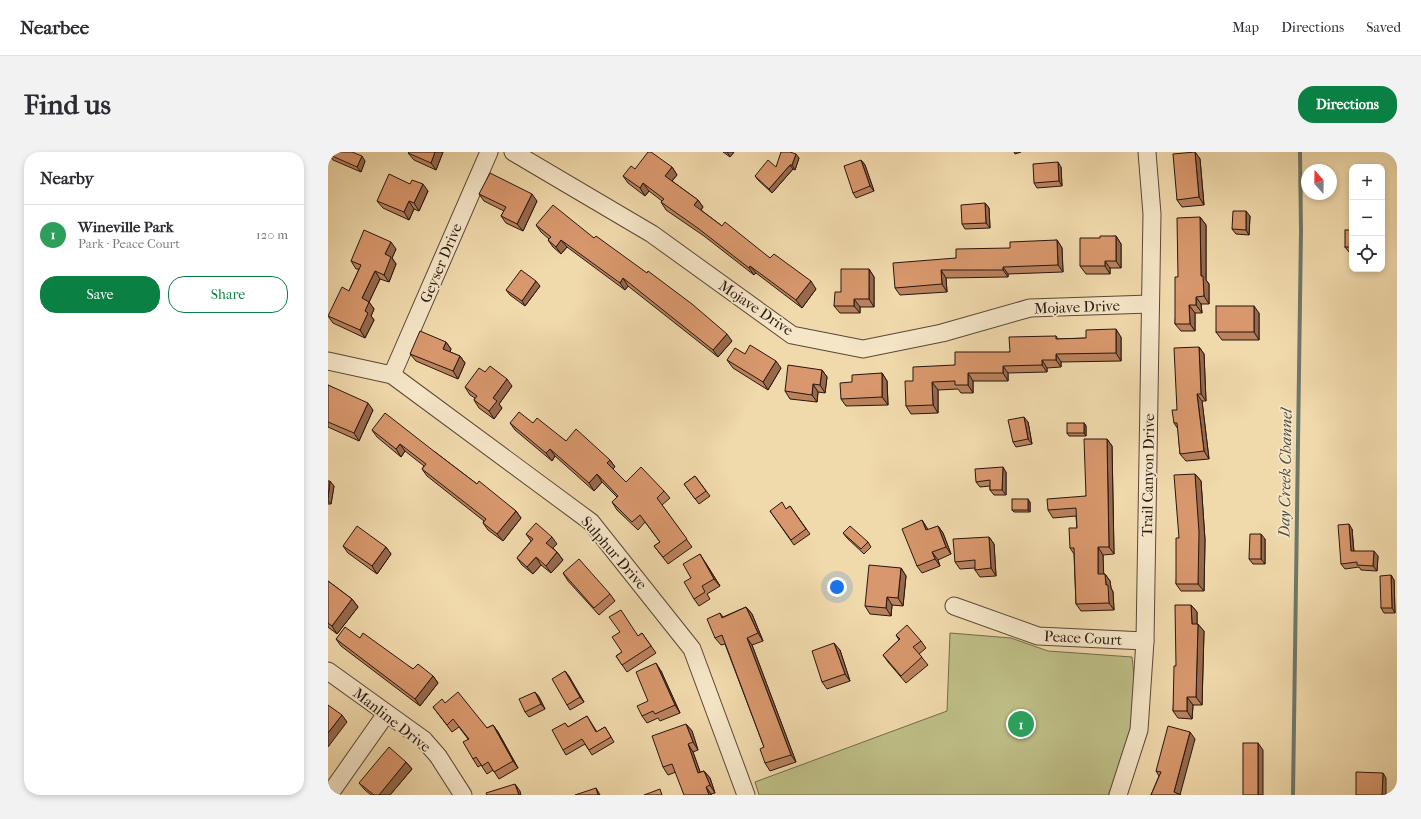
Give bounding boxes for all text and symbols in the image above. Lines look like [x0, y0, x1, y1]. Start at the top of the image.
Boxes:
text: Nearbee [20, 17, 89, 39]
text: Map [1232, 19, 1259, 36]
text: Directions [1281, 19, 1344, 36]
text: Saved [1366, 19, 1401, 36]
button: Directions [1298, 86, 1397, 123]
text: Find us [24, 88, 111, 121]
north arrow [1301, 164, 1337, 200]
map controls [1349, 164, 1385, 272]
button: + [1349, 164, 1385, 200]
text: Nearby [40, 168, 94, 188]
button: − [1349, 200, 1385, 236]
text: Wineville Park [78, 218, 174, 236]
street label: Geyser Drive [416, 220, 466, 306]
text: 1 [51, 227, 55, 242]
text: 120 m [256, 227, 288, 242]
text: Park · Peace Court [78, 236, 180, 251]
button: locate [1349, 236, 1385, 272]
button: Save [40, 276, 160, 313]
button: Share [168, 276, 288, 313]
street label: Mojave Drive [715, 276, 797, 340]
street label: Mojave Drive [1034, 296, 1121, 317]
water label: Day Creek Channel [1274, 406, 1296, 539]
street label: Trail Canyon Drive [1138, 413, 1158, 537]
street label: Sulphur Drive [577, 513, 651, 594]
your location [827, 577, 847, 597]
street label: Peace Court [1043, 627, 1123, 649]
street label: Manline Drive [349, 684, 435, 756]
pin: 1 [1008, 709, 1034, 739]

